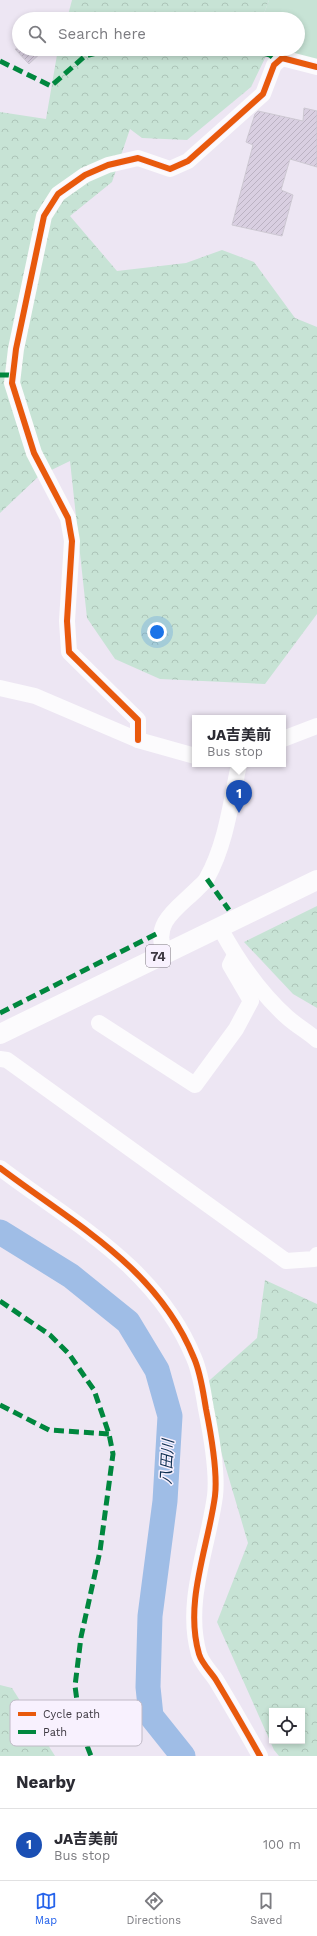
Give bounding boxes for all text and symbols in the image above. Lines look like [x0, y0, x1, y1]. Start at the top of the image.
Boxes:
search box [12, 12, 305, 56]
icon: search [26, 23, 48, 45]
text: Search here [58, 25, 146, 43]
your location [147, 622, 167, 642]
popup [192, 715, 286, 767]
text: JA吉美前 [207, 726, 271, 744]
text: Bus stop [207, 744, 263, 759]
pin: 1 [226, 780, 252, 813]
road number: 74 [146, 945, 170, 967]
water label: 八田川 [157, 1437, 177, 1485]
legend [10, 1700, 142, 1746]
text: Cycle path [43, 1708, 100, 1721]
map controls [269, 1708, 305, 1744]
button: locate [269, 1708, 305, 1744]
text: Path [43, 1726, 67, 1739]
text: Nearby [16, 1772, 75, 1792]
text: JA吉美前 [54, 1830, 118, 1848]
text: 1 [26, 1837, 32, 1852]
text: 100 m [263, 1837, 301, 1852]
text: Bus stop [54, 1848, 110, 1863]
tab: Map [35, 1890, 57, 1927]
tab: Directions [127, 1890, 181, 1927]
tab: Saved [250, 1890, 282, 1927]

